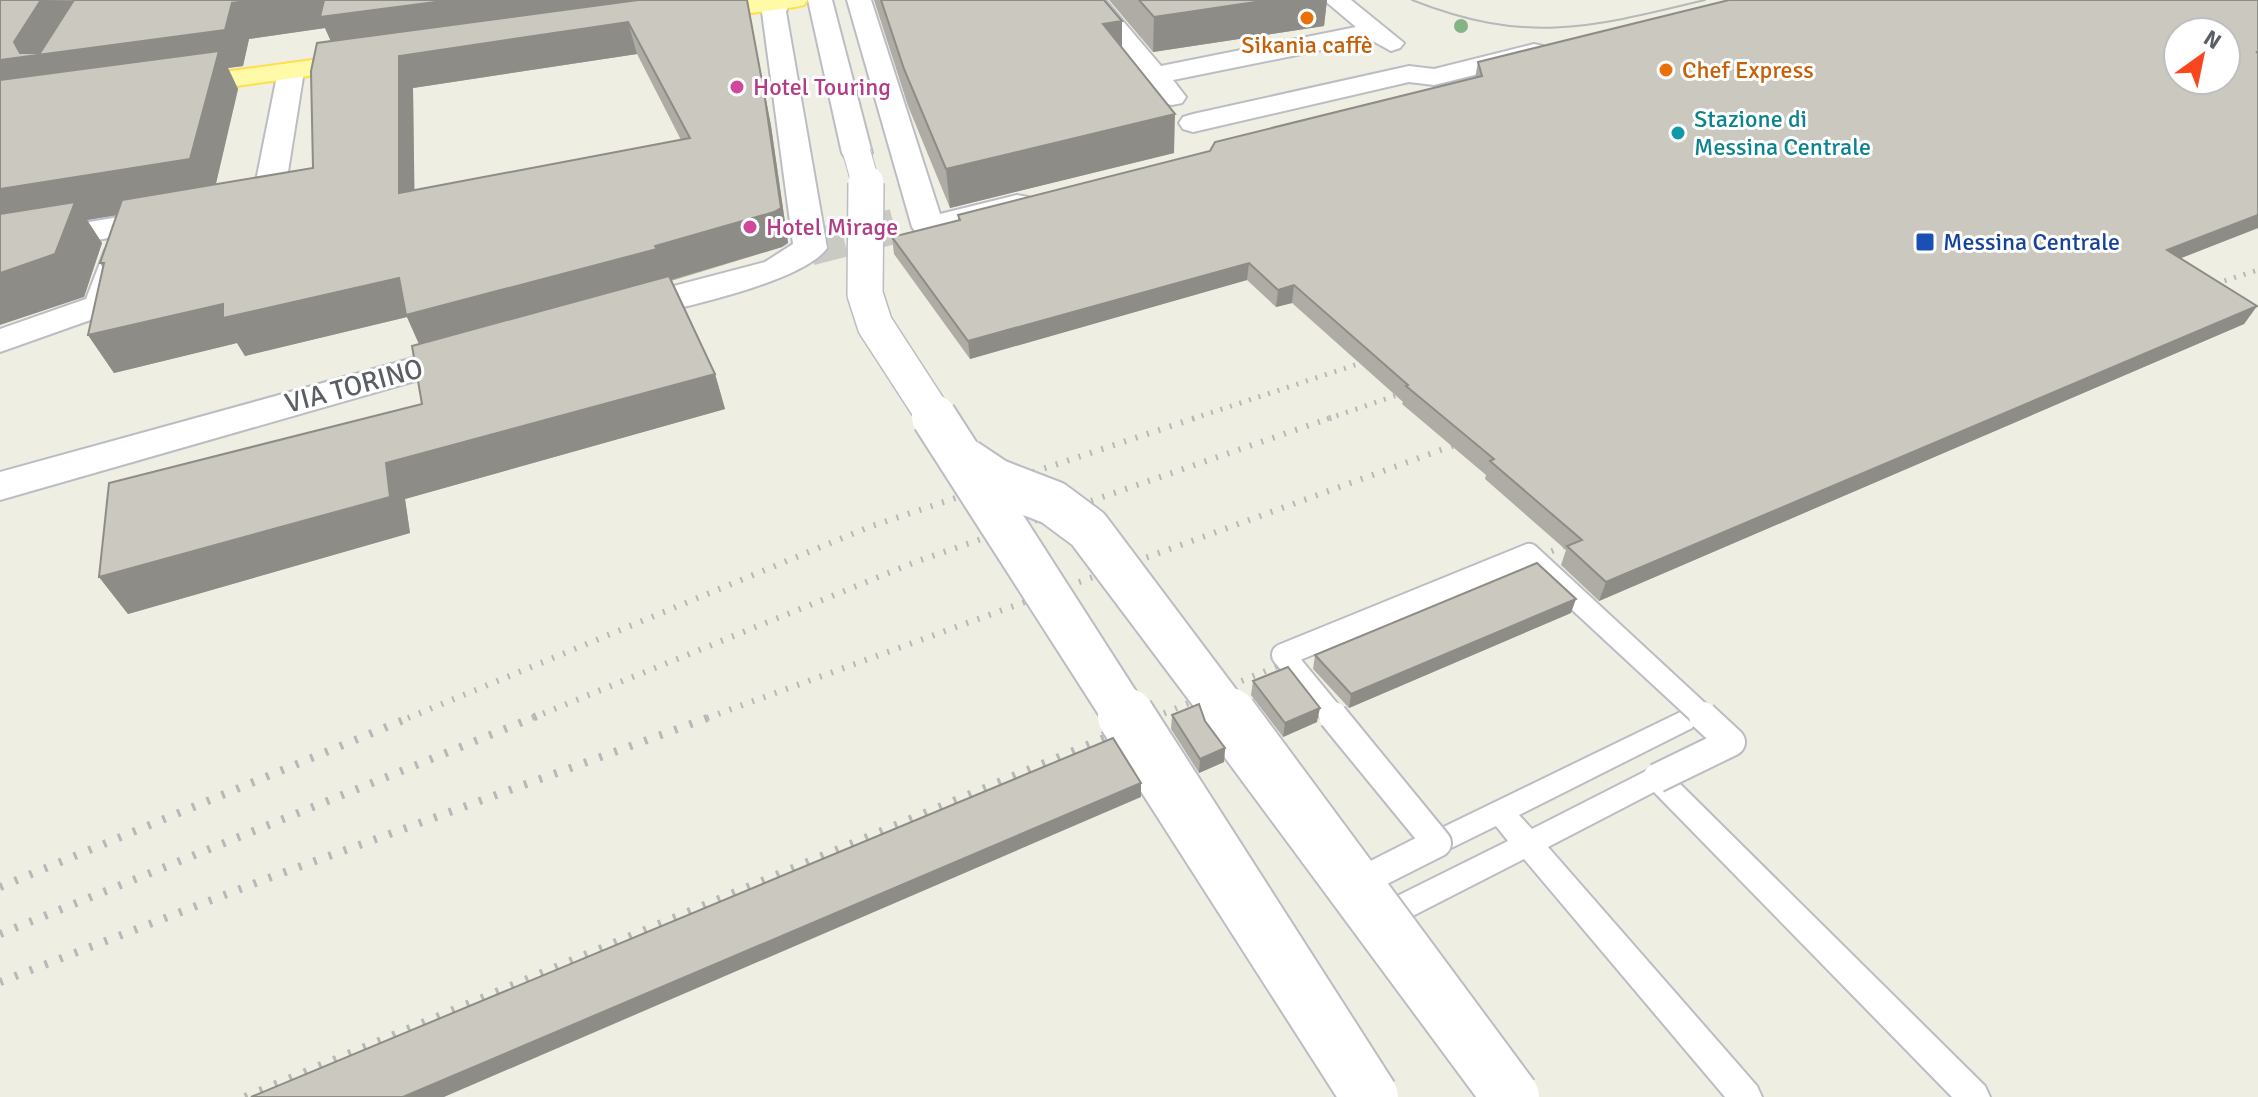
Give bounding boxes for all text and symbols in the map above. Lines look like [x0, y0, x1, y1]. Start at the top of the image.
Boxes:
marker: Sikania caffè [1298, 9, 1316, 27]
north arrow [2162, 16, 2242, 96]
text: N [2199, 24, 2226, 55]
place label: Sikania caffè [1241, 30, 1373, 60]
place label: Chef Express [1682, 55, 1814, 85]
marker: Chef Express [1657, 61, 1675, 79]
place label: Hotel Touring [753, 72, 891, 102]
marker: Hotel Touring [728, 78, 746, 96]
place label: Stazione di Messina Centrale [1694, 104, 1871, 162]
marker: Stazione di Messina Centrale [1669, 124, 1687, 142]
place label: Hotel Mirage [766, 212, 898, 242]
marker: Hotel Mirage [741, 218, 759, 236]
place label: Messina Centrale [1943, 227, 2120, 257]
marker: Messina Centrale [1914, 231, 1936, 253]
street label: VIA TORINO [281, 351, 427, 421]

